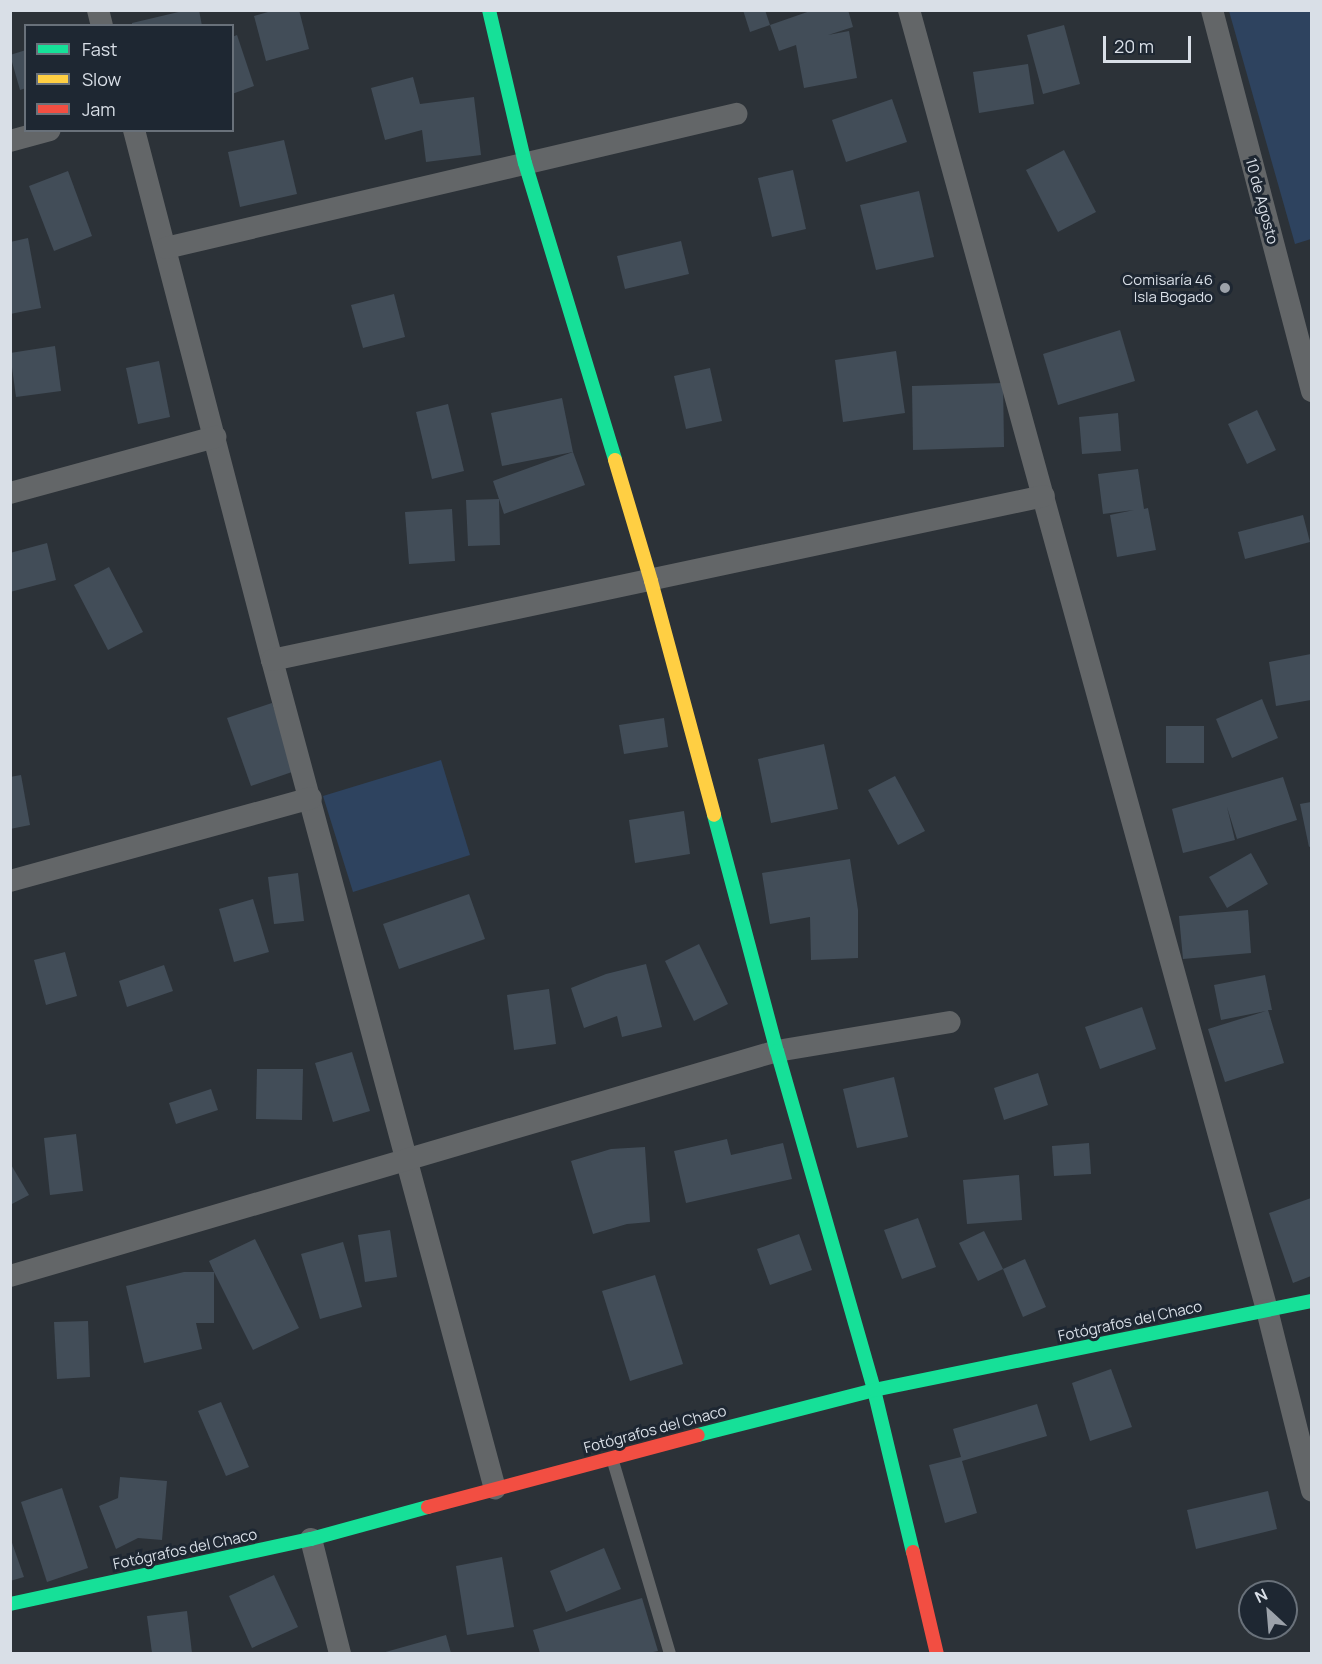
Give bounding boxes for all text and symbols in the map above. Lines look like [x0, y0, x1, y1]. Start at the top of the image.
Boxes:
legend [24, 24, 234, 132]
scale bar [1106, 24, 1194, 62]
text: 20 m [1114, 34, 1154, 58]
text: Fast [82, 37, 117, 61]
text: Slow [82, 67, 121, 91]
text: Jam [82, 97, 116, 121]
street label: 10 de Agosto [1242, 156, 1282, 246]
place label: Comisaría 46 Isla Bogado [1123, 270, 1213, 305]
marker: Comisaría 46 Isla Bogado [1218, 281, 1232, 295]
street label: Fotógrafos del Chaco [1056, 1297, 1204, 1345]
street label: Fotógrafos del Chaco [582, 1401, 728, 1457]
street label: Fotógrafos del Chaco [111, 1525, 259, 1573]
north arrow [1238, 1580, 1298, 1640]
text: N [1251, 1583, 1271, 1608]

